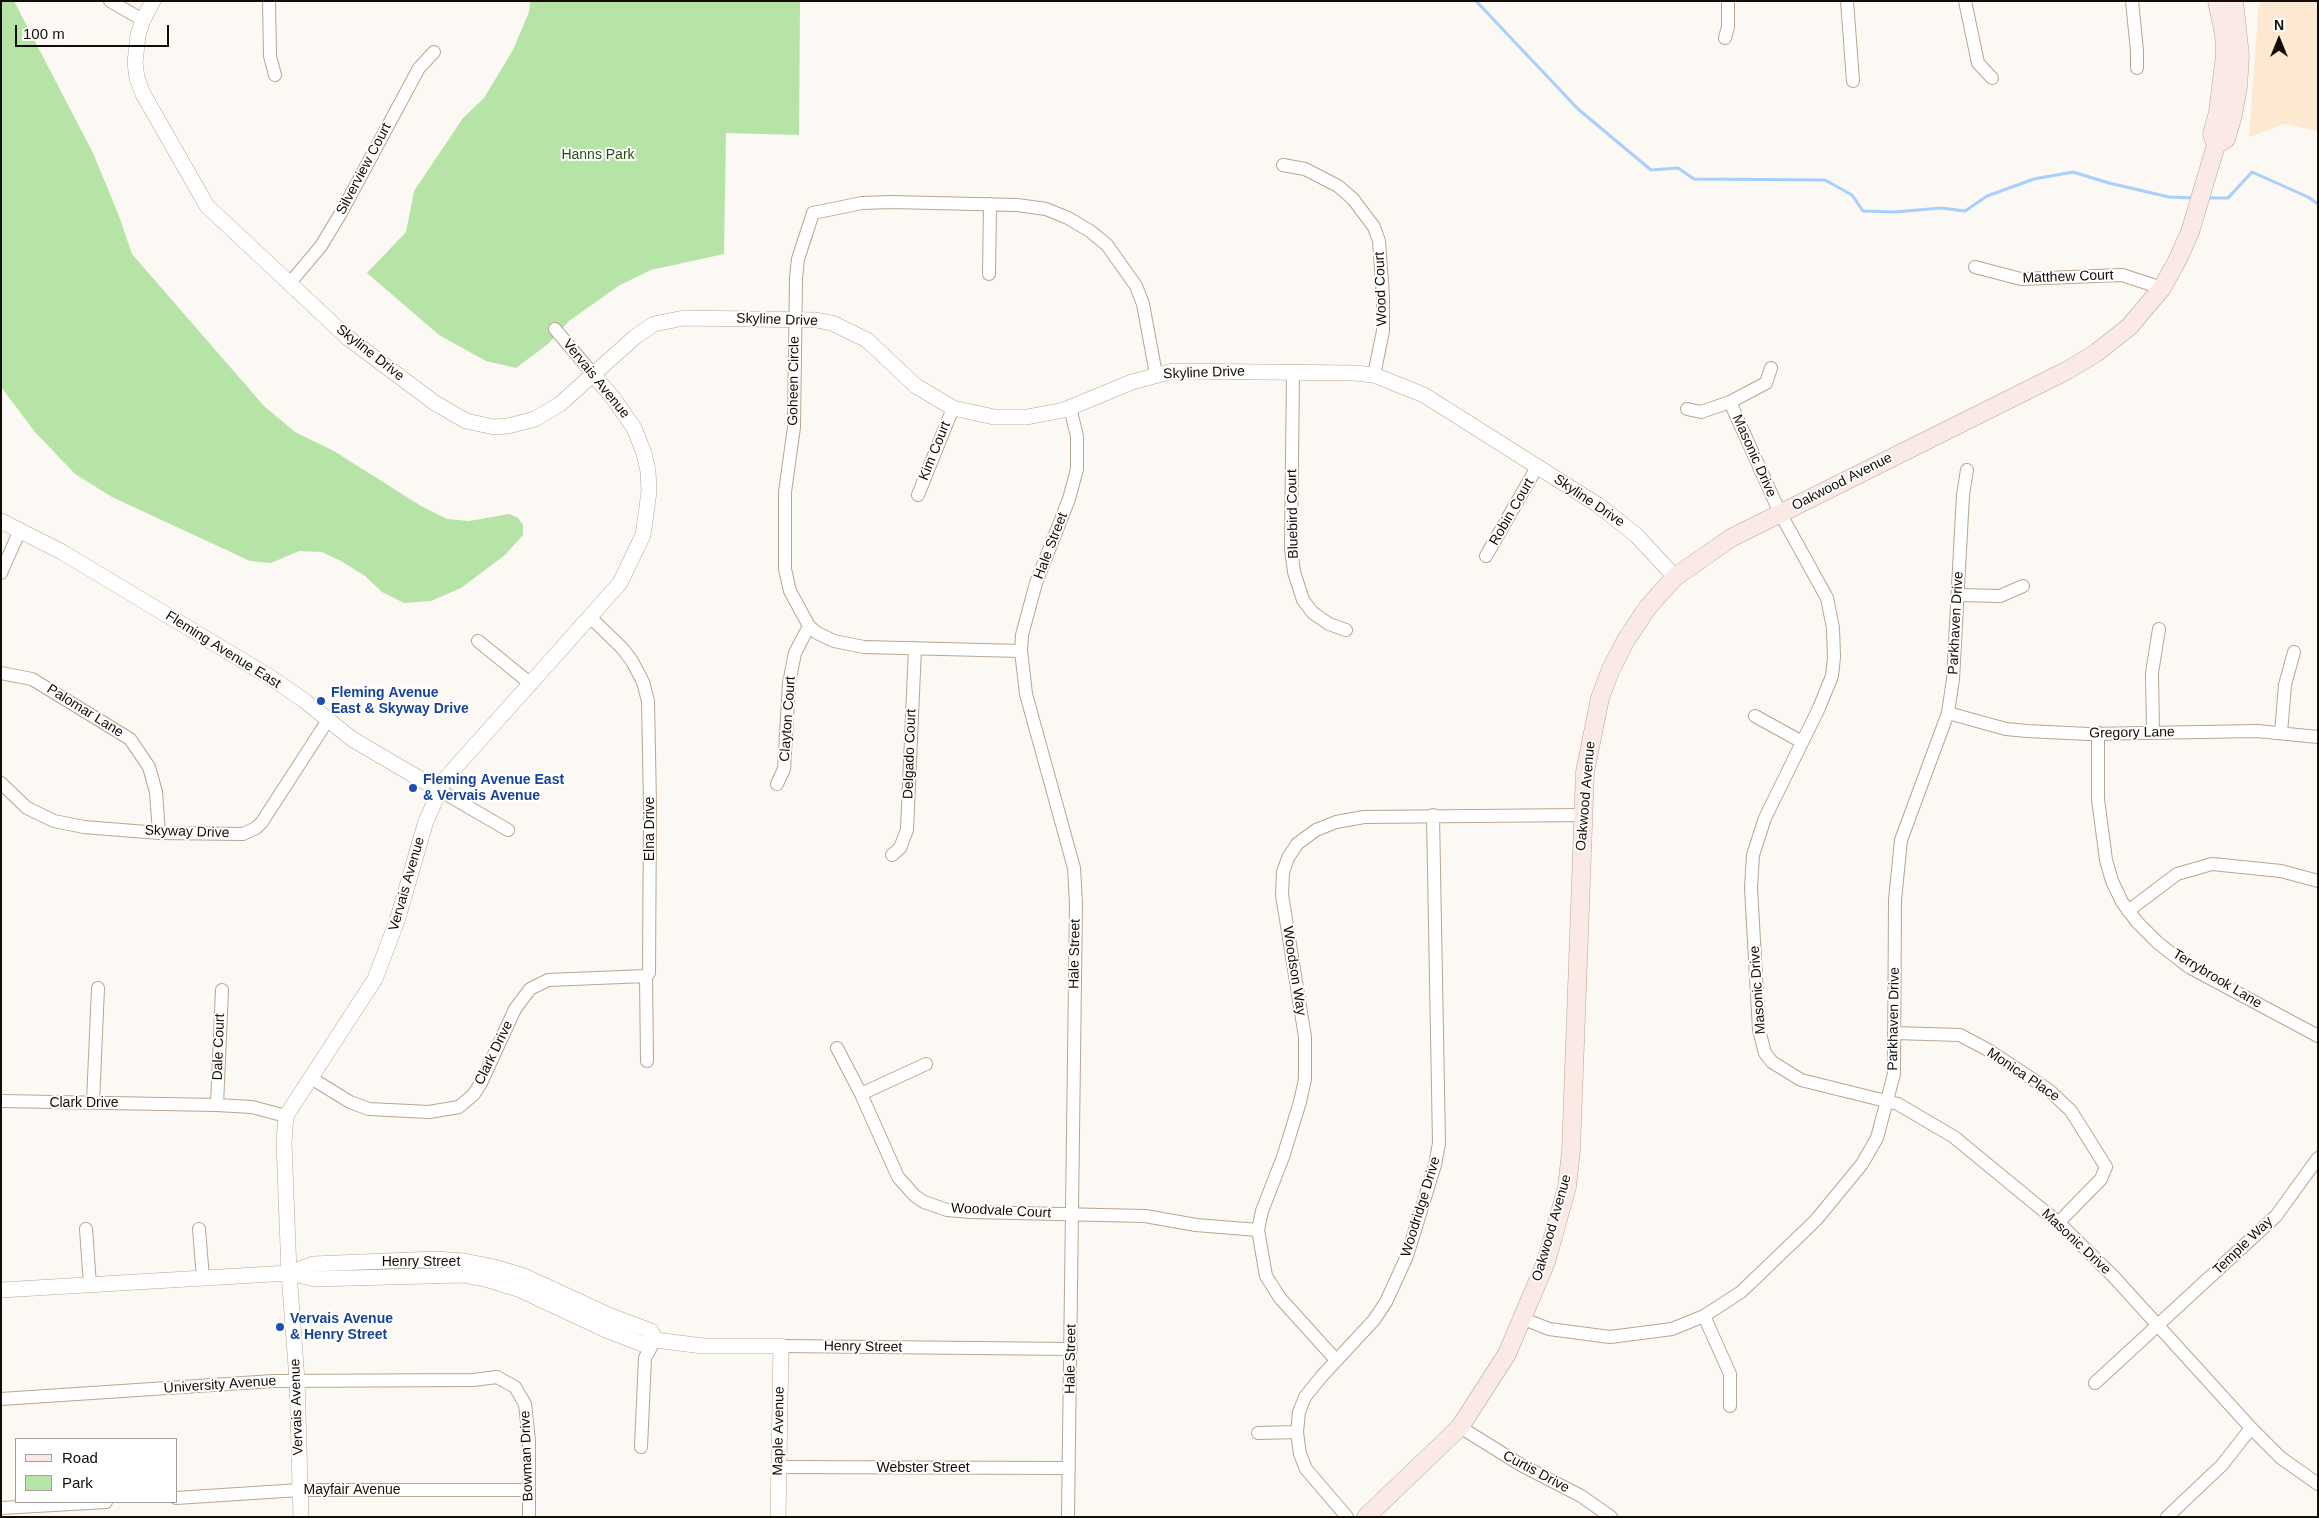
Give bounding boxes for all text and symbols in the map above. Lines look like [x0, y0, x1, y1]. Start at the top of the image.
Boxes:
scale bar [18, 15, 171, 47]
north arrow [2254, 15, 2304, 65]
text: N [2274, 17, 2284, 33]
text: 100 m [23, 25, 65, 42]
street label: Silverview Court [333, 120, 395, 218]
park label: Hanns Park [561, 147, 635, 163]
street label: Wood Court [1371, 252, 1391, 326]
street label: Matthew Court [2022, 267, 2114, 287]
street label: Skyline Drive [736, 310, 818, 330]
street label: Skyline Drive [333, 321, 407, 385]
street label: Vervais Avenue [559, 336, 633, 422]
street label: Goheen Circle [785, 336, 803, 426]
street label: Skyline Drive [1163, 363, 1245, 383]
street label: Masonic Drive [1728, 412, 1780, 500]
street label: Kim Court [916, 419, 954, 483]
street label: Oakwood Avenue [1789, 449, 1895, 515]
street label: Bluebird Court [1284, 469, 1302, 559]
street label: Skyline Drive [1550, 471, 1628, 531]
street label: Robin Court [1486, 475, 1538, 549]
street label: Hale Street [1031, 510, 1071, 582]
street label: Parkhaven Drive [1945, 571, 1967, 675]
street label: Fleming Avenue East [162, 608, 284, 692]
street label: Clayton Court [777, 676, 799, 762]
street label: Palomar Lane [44, 681, 126, 741]
place label: Fleming Avenue East & Skyway Drive [331, 685, 469, 718]
marker: Fleming Avenue East & Skyway Drive [315, 695, 327, 707]
street label: Delgado Court [900, 709, 920, 799]
street label: Gregory Lane [2089, 724, 2175, 742]
street label: Oakwood Avenue [1573, 740, 1599, 852]
place label: Fleming Avenue East & Vervais Avenue [423, 772, 564, 804]
marker: Fleming Avenue East & Vervais Avenue [407, 782, 419, 794]
street label: Elna Drive [642, 797, 658, 861]
street label: Skyway Drive [144, 822, 230, 842]
street label: Vervais Avenue [386, 835, 428, 933]
street label: Hale Street [1066, 919, 1084, 989]
street label: Woodson Way [1279, 925, 1309, 1017]
street label: Masonic Drive [1747, 945, 1769, 1035]
street label: Terrybrook Lane [2169, 946, 2265, 1012]
street label: Parkhaven Drive [1885, 967, 1903, 1071]
street label: Dale Court [209, 1013, 229, 1081]
street label: Clark Drive [471, 1018, 517, 1088]
street label: Monica Place [1983, 1045, 2063, 1105]
street label: Clark Drive [49, 1095, 119, 1111]
street label: Woodridge Drive [1398, 1155, 1444, 1259]
street label: Oakwood Avenue [1529, 1173, 1575, 1283]
street label: Woodvale Court [951, 1200, 1051, 1222]
street label: Masonic Drive [2038, 1206, 2114, 1278]
street label: Temple Way [2210, 1213, 2276, 1279]
street label: Henry Street [382, 1254, 460, 1270]
place label: Vervais Avenue & Henry Street [290, 1311, 393, 1344]
marker: Vervais Avenue & Henry Street [274, 1321, 286, 1333]
street label: Hale Street [1062, 1324, 1080, 1394]
street label: Henry Street [824, 1338, 902, 1356]
street label: Vervais Avenue [287, 1358, 307, 1456]
street label: University Avenue [163, 1373, 277, 1397]
street label: Maple Avenue [770, 1386, 788, 1476]
street label: Bowman Drive [517, 1410, 537, 1502]
legend [15, 1438, 178, 1503]
street label: Curtis Drive [1500, 1447, 1572, 1497]
text: Road [62, 1449, 98, 1466]
street label: Webster Street [876, 1460, 970, 1476]
text: Park [62, 1474, 93, 1491]
street label: Mayfair Avenue [303, 1482, 401, 1498]

